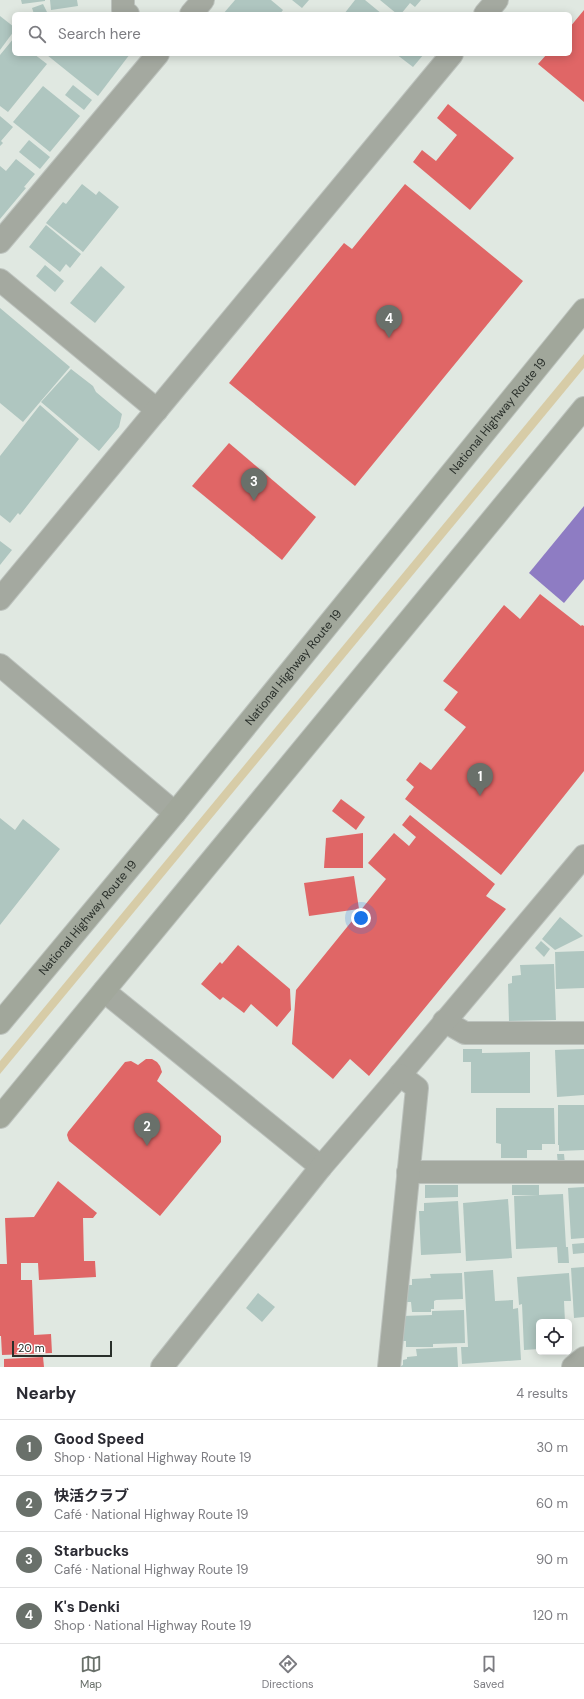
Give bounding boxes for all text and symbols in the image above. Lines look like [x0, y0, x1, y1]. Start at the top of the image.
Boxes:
search box [12, 12, 572, 56]
icon: search [26, 23, 48, 45]
text: Search here [58, 24, 141, 44]
pin: 4 [376, 305, 402, 338]
street label: National Highway Route 19 [446, 355, 550, 477]
pin: 3 [241, 468, 267, 501]
street label: National Highway Route 19 [241, 606, 345, 729]
pin: 1 [467, 763, 493, 796]
street label: National Highway Route 19 [35, 857, 140, 979]
your location [351, 908, 371, 928]
pin: 2 [134, 1113, 160, 1146]
map controls [536, 1319, 572, 1355]
button: locate [536, 1319, 572, 1355]
scale bar [12, 1339, 112, 1358]
text: 20 m [18, 1341, 44, 1355]
text: Nearby [16, 1382, 76, 1404]
text: 4 results [516, 1385, 568, 1402]
text: Good Speed [54, 1429, 144, 1449]
text: 1 [27, 1439, 31, 1456]
text: 30 m [536, 1439, 568, 1456]
text: Shop · National Highway Route 19 [54, 1449, 251, 1466]
text: 快活クラブ [54, 1486, 129, 1506]
text: 2 [25, 1495, 33, 1512]
text: 60 m [536, 1495, 568, 1512]
text: Café · National Highway Route 19 [54, 1506, 249, 1523]
text: Starbucks [54, 1541, 129, 1561]
text: 3 [25, 1551, 33, 1568]
text: 90 m [536, 1551, 568, 1568]
text: Café · National Highway Route 19 [54, 1561, 249, 1578]
text: K's Denki [54, 1597, 120, 1617]
text: 4 [25, 1607, 33, 1624]
text: 120 m [533, 1607, 568, 1624]
text: Shop · National Highway Route 19 [54, 1617, 251, 1634]
tab: Map [80, 1653, 102, 1691]
tab: Directions [262, 1653, 314, 1691]
tab: Saved [473, 1653, 504, 1691]

